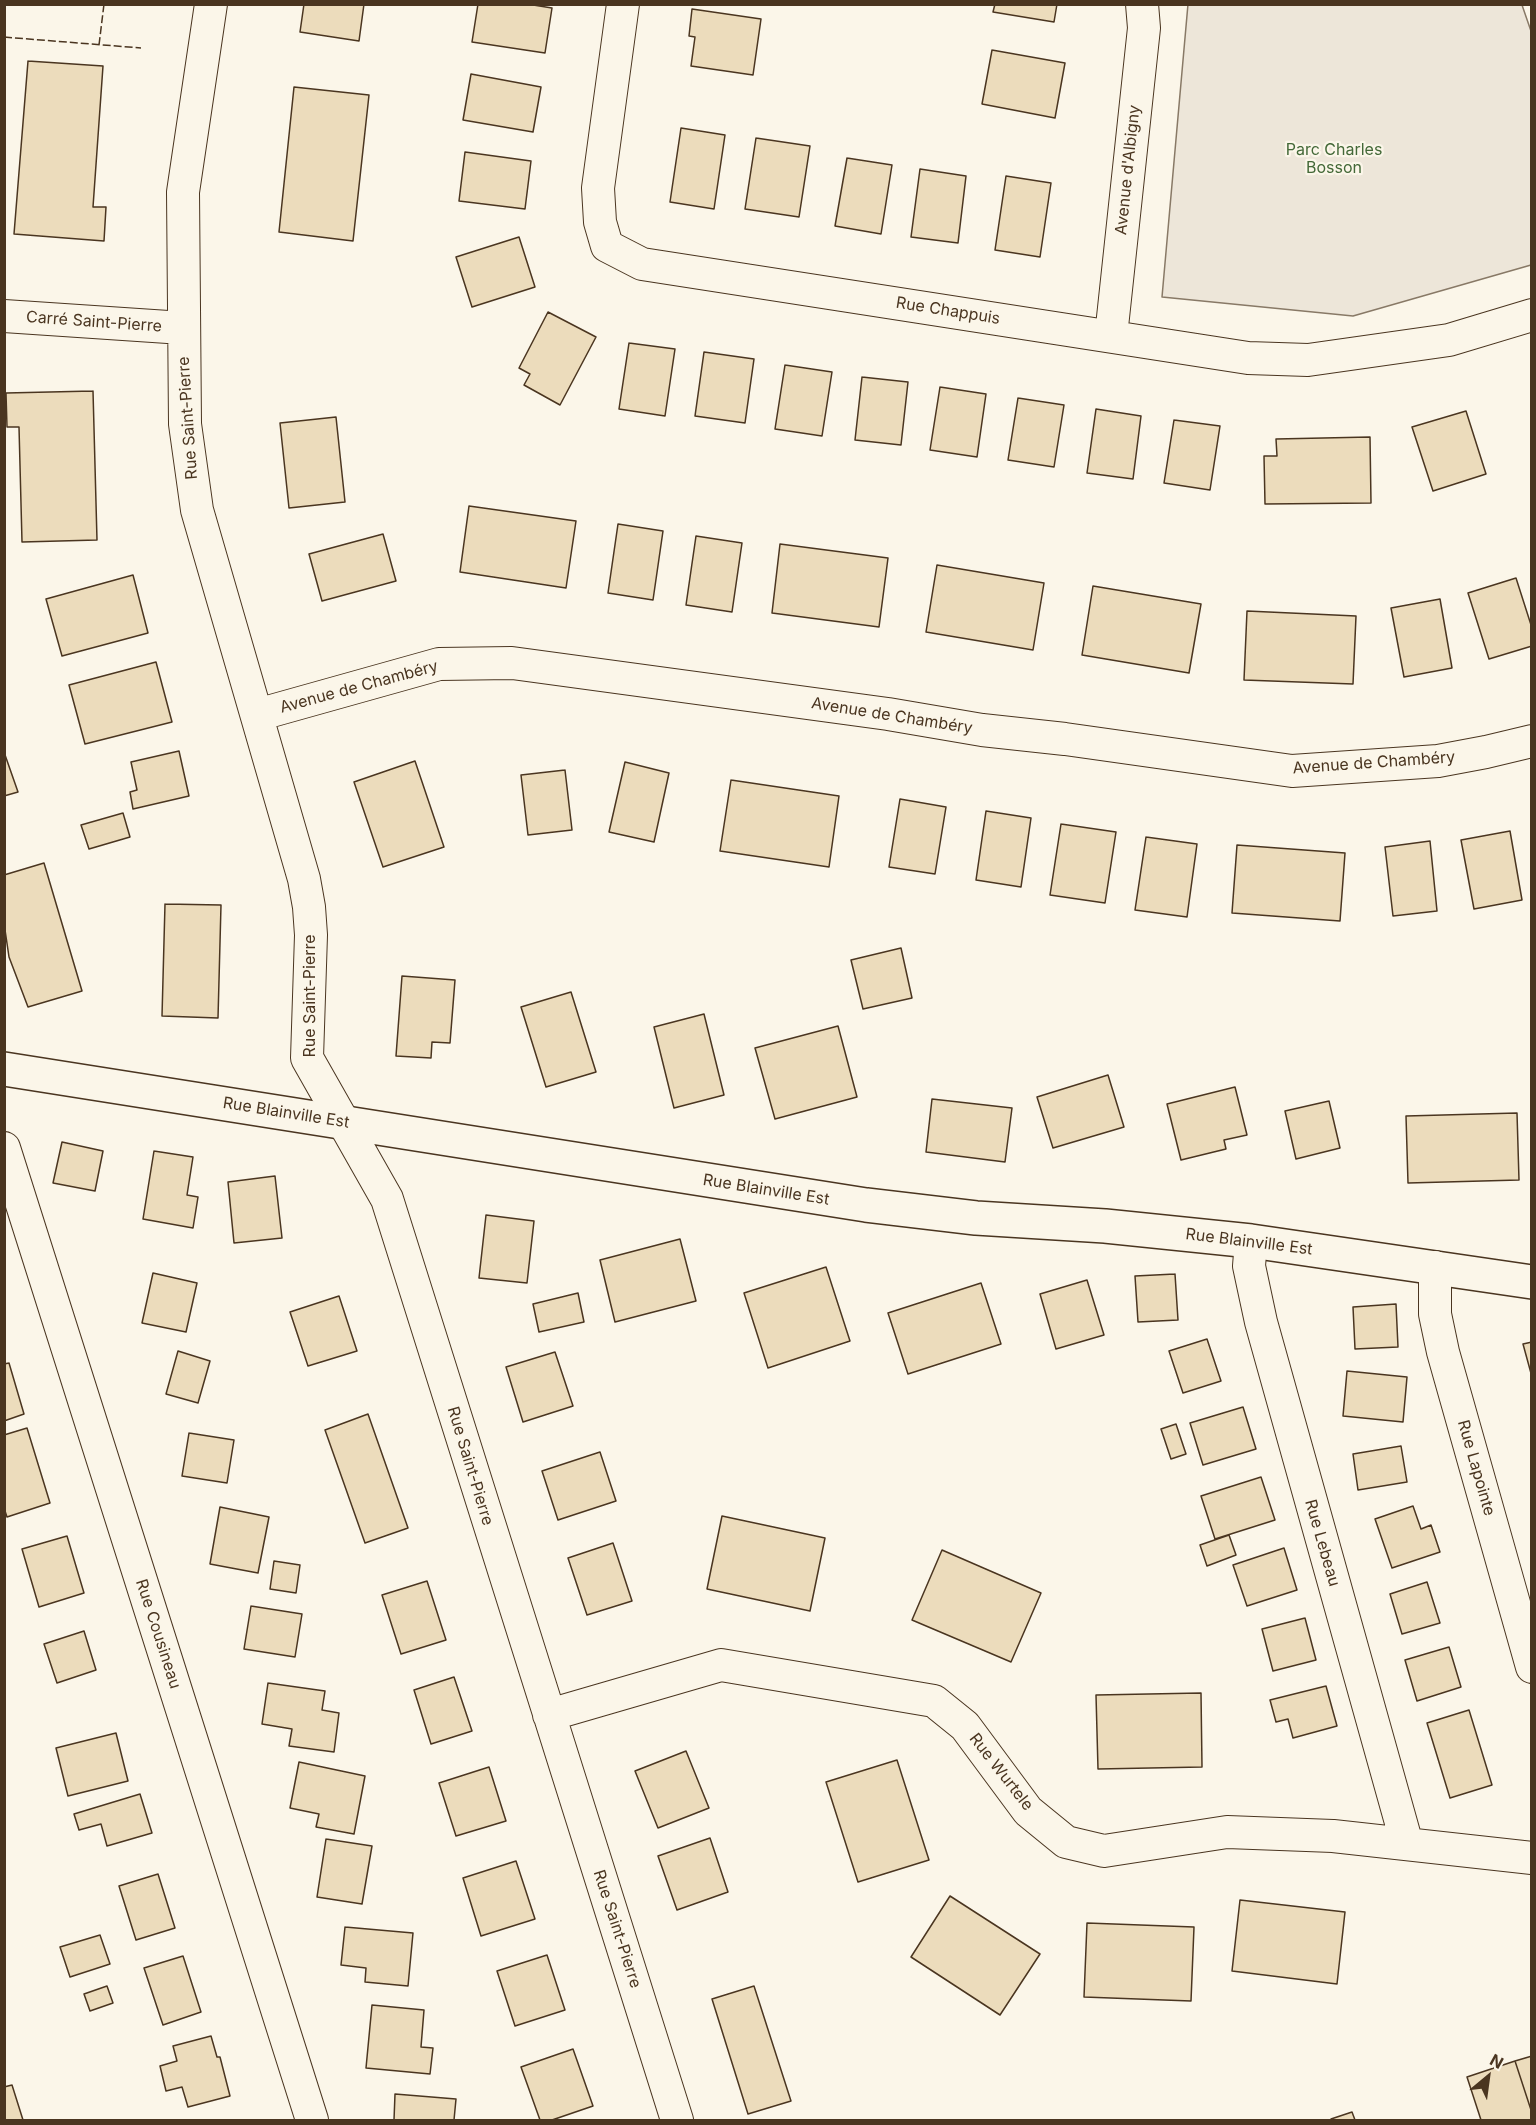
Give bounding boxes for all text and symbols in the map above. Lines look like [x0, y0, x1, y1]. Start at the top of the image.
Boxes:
street label: Avenue d'Albigny [1112, 104, 1144, 236]
park label: Parc Charles Bosson [1286, 140, 1382, 178]
street label: Rue Chappuis [895, 293, 1001, 329]
street label: Carré Saint-Pierre [25, 308, 163, 336]
street label: Rue Saint-Pierre [174, 356, 202, 480]
street label: Avenue de Chambéry [278, 657, 440, 717]
street label: Avenue de Chambéry [810, 694, 974, 738]
street label: Avenue de Chambéry [1292, 748, 1456, 778]
street label: Rue Saint-Pierre [300, 934, 320, 1058]
street label: Rue Blainville Est [221, 1094, 351, 1132]
street label: Rue Blainville Est [701, 1171, 831, 1209]
street label: Rue Blainville Est [1184, 1225, 1314, 1259]
street label: Rue Saint-Pierre [443, 1404, 497, 1528]
street label: Rue Lapointe [1453, 1418, 1499, 1518]
street label: Rue Lebeau [1300, 1497, 1344, 1589]
street label: Rue Cousineau [131, 1577, 185, 1691]
street label: Rue Wurtele [965, 1730, 1037, 1814]
street label: Rue Saint-Pierre [589, 1867, 645, 1991]
north arrow [1458, 2047, 1518, 2107]
text: N [1487, 2050, 1507, 2073]

